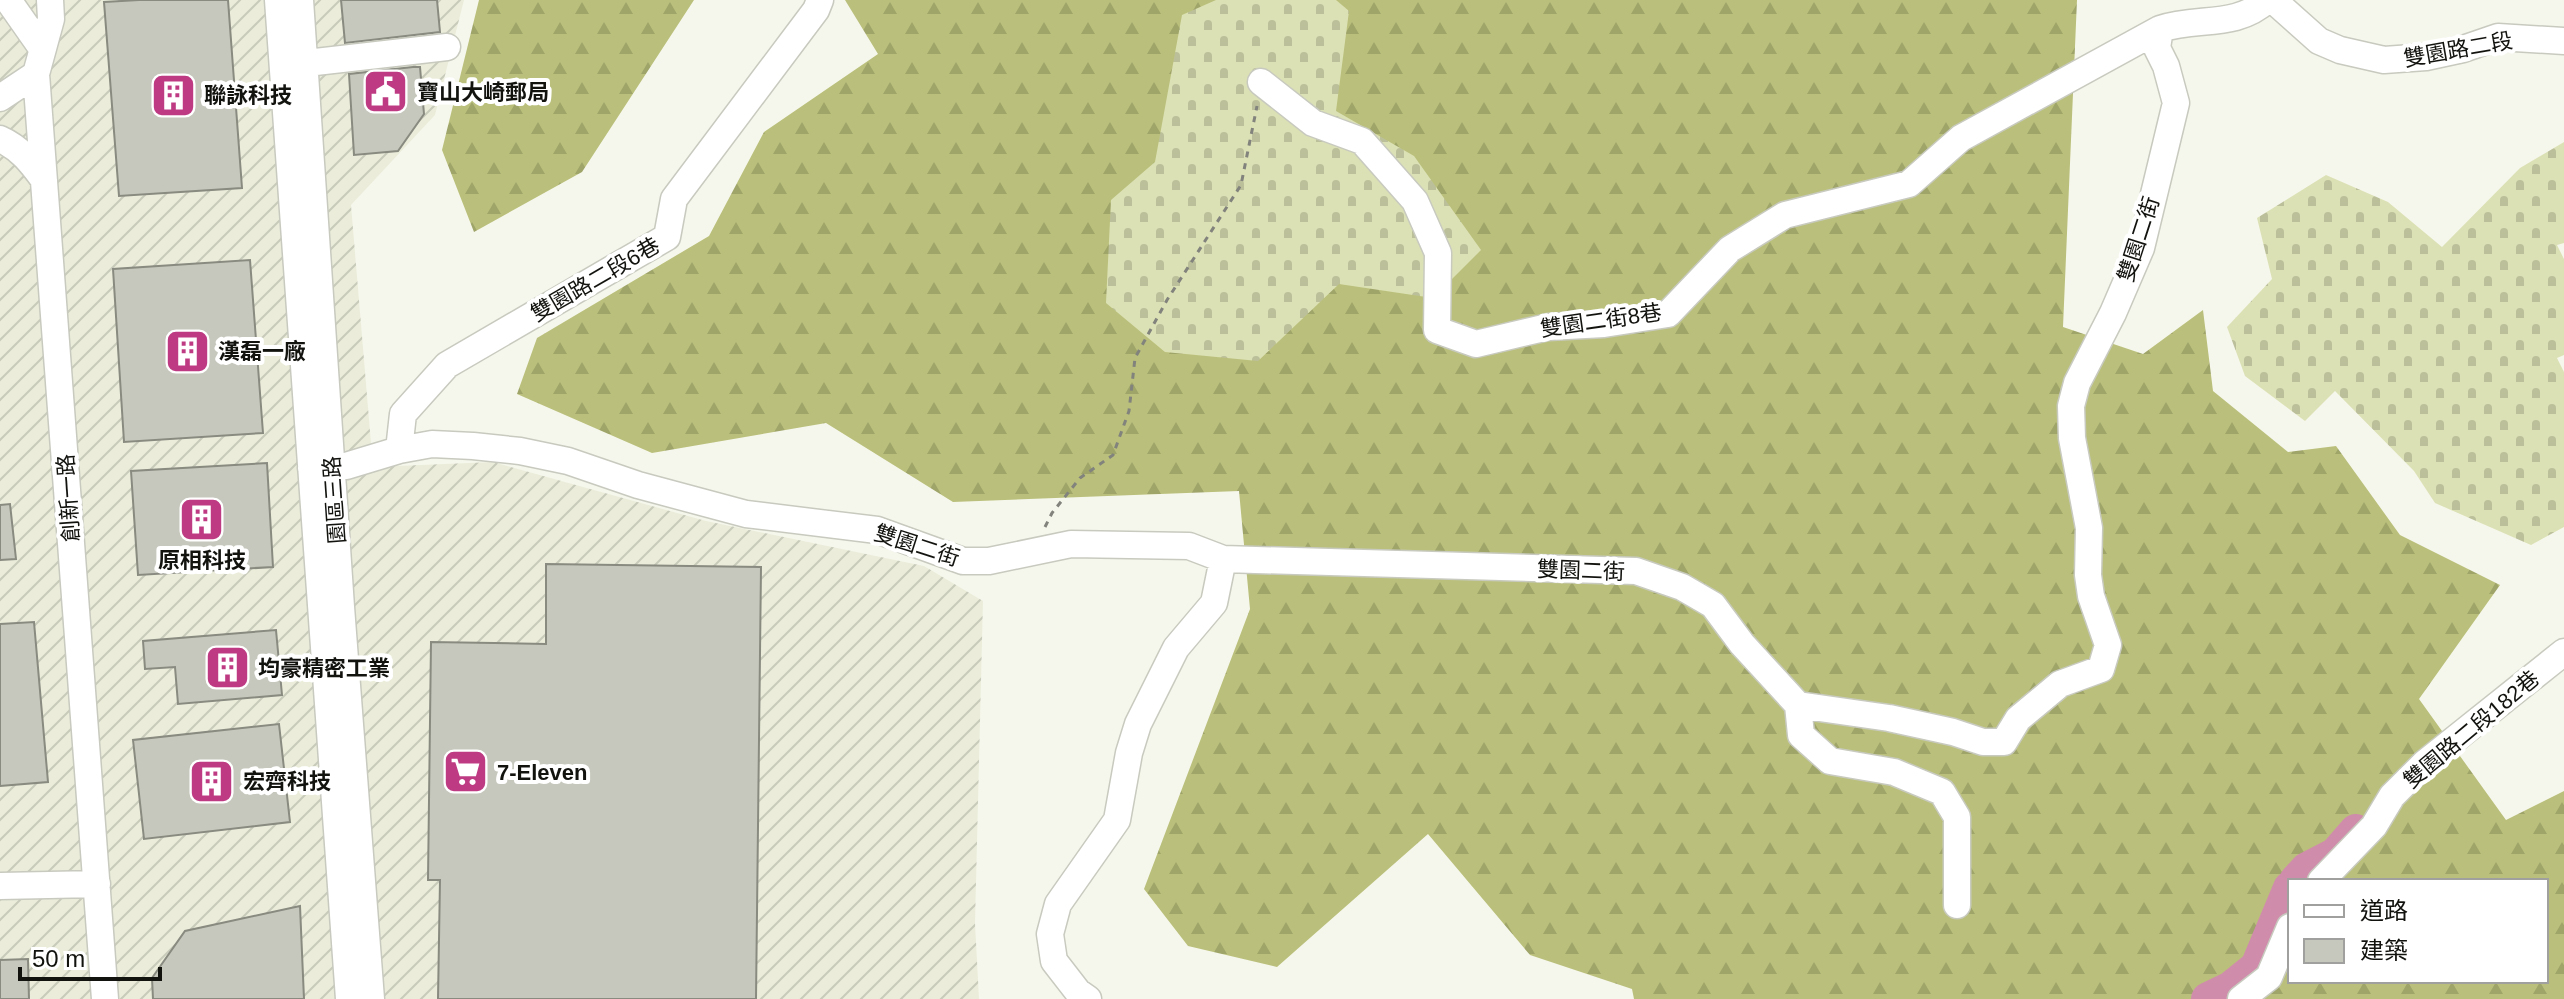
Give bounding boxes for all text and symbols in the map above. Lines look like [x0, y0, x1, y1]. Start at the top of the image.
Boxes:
street label: 雙園路二段 [2402, 28, 2514, 71]
public building icon: 寶山大崎郵局 [362, 68, 410, 116]
building icon: 聯詠科技 [149, 71, 197, 119]
place label: 寶山大崎郵局 [417, 80, 549, 105]
place label: 聯詠科技 [204, 83, 292, 108]
street label: 雙園二街 [2113, 193, 2164, 285]
street label: 雙園路二段6巷 [527, 233, 664, 326]
street label: 雙園二街8巷 [1539, 300, 1663, 341]
building icon: 漢磊一廠 [163, 327, 211, 375]
place label: 漢磊一廠 [218, 339, 306, 364]
street label: 創新一路 [53, 453, 84, 543]
street label: 園區三路 [319, 455, 350, 545]
building icon: 原相科技 [178, 495, 226, 543]
street label: 雙園二街 [871, 520, 963, 571]
place label: 原相科技 [158, 548, 246, 573]
street label: 雙園二街 [1537, 556, 1625, 585]
building icon: 均豪精密工業 [203, 644, 251, 692]
place label: 均豪精密工業 [258, 656, 390, 681]
street label: 雙園路二段182巷 [2399, 666, 2544, 793]
supermarket icon: 7-Eleven [442, 748, 490, 796]
building icon: 宏齊科技 [188, 757, 236, 805]
place label: 7-Eleven [497, 760, 588, 785]
place label: 宏齊科技 [243, 769, 331, 794]
legend [2288, 879, 2548, 983]
text: 道路 [2360, 897, 2408, 924]
scale bar [20, 931, 160, 981]
text: 建築 [2360, 937, 2408, 964]
text: 50 m [32, 945, 85, 972]

